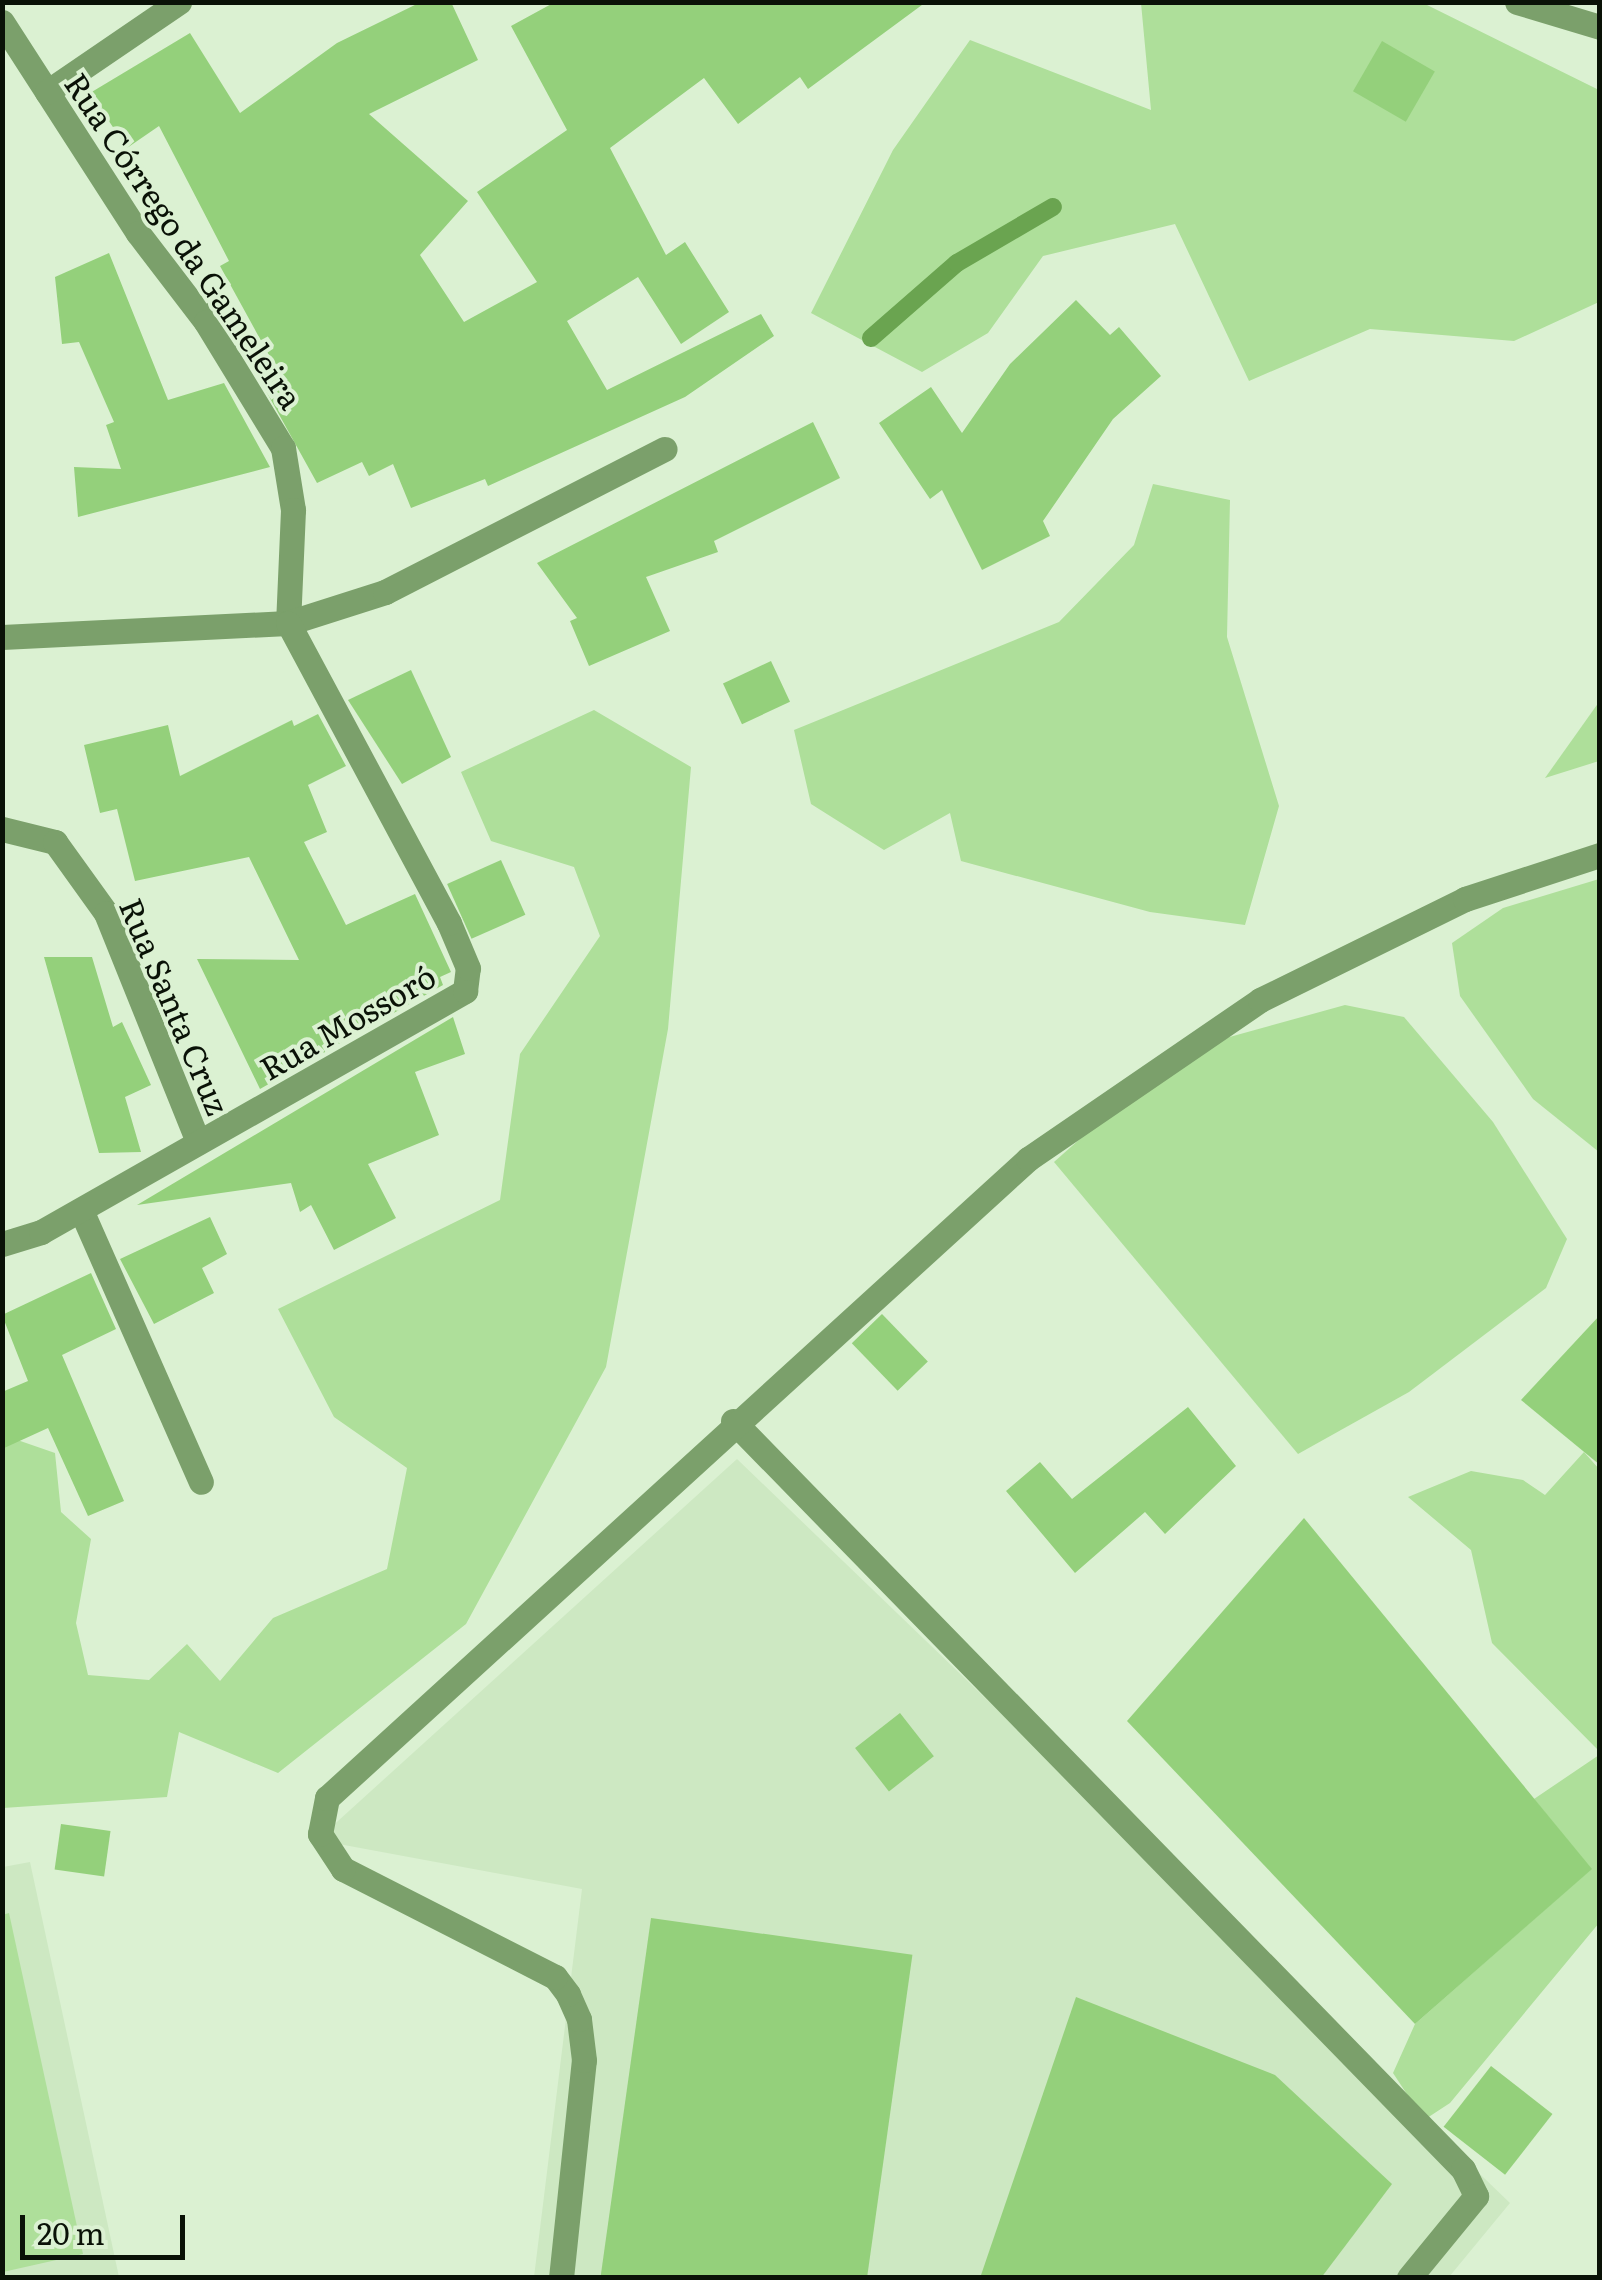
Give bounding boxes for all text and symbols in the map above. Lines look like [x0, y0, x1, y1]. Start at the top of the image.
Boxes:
street label: Rua Córrego da Gameleira [58, 65, 312, 415]
street label: Rua Santa Cruz [113, 892, 239, 1120]
street label: Rua Mossoró [252, 955, 442, 1087]
scale bar [25, 2195, 190, 2257]
text: 20 m [37, 2210, 105, 2254]

